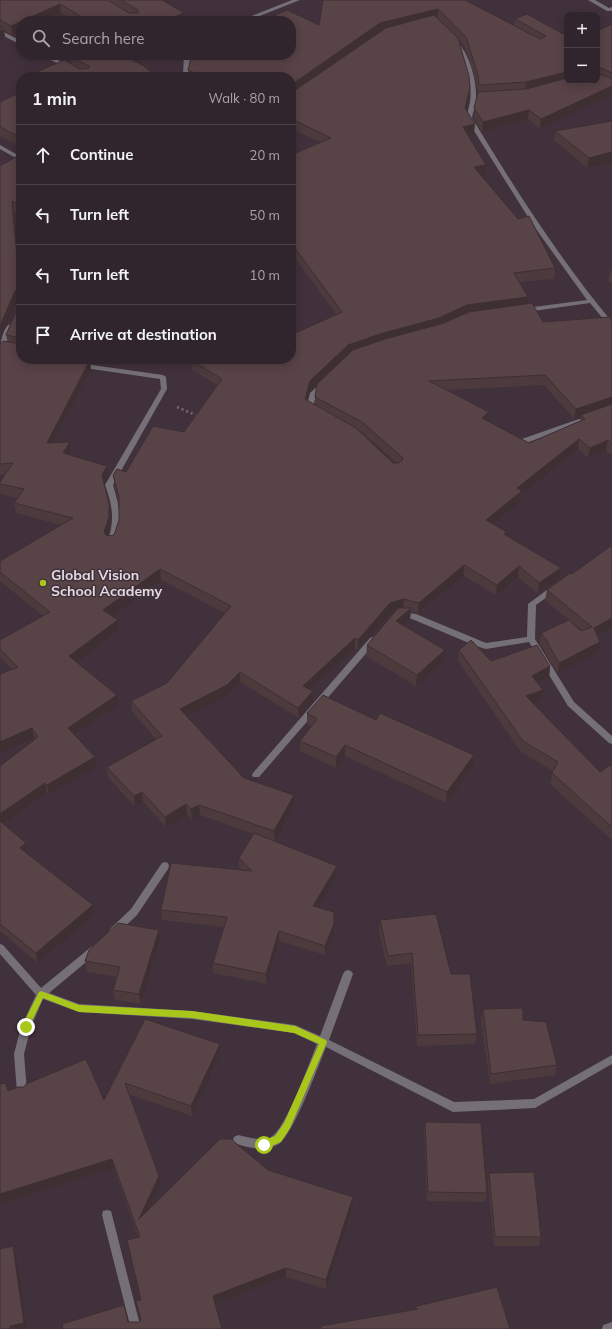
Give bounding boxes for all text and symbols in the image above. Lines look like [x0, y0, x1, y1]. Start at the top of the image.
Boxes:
map controls [564, 12, 600, 84]
button: + [564, 12, 600, 48]
search box [16, 16, 296, 60]
icon: search [30, 27, 52, 49]
text: Search here [62, 29, 144, 48]
button: − [564, 48, 600, 84]
text: 1 min [32, 88, 77, 109]
text: Walk · 80 m [209, 90, 280, 106]
icon: ahead [32, 144, 54, 166]
text: Continue [70, 145, 133, 164]
text: 20 m [250, 147, 280, 163]
icon: left [32, 204, 54, 226]
text: Turn left [70, 205, 129, 224]
text: 50 m [250, 207, 280, 223]
icon: left [32, 264, 54, 286]
text: Turn left [70, 265, 129, 284]
text: 10 m [250, 267, 280, 283]
icon: arrive [32, 324, 54, 346]
text: Arrive at destination [70, 325, 217, 344]
place label: Global Vision School Academy [51, 566, 163, 600]
marker: Global Vision School Academy [38, 578, 48, 588]
route end [17, 1018, 35, 1036]
route start [255, 1136, 273, 1154]

